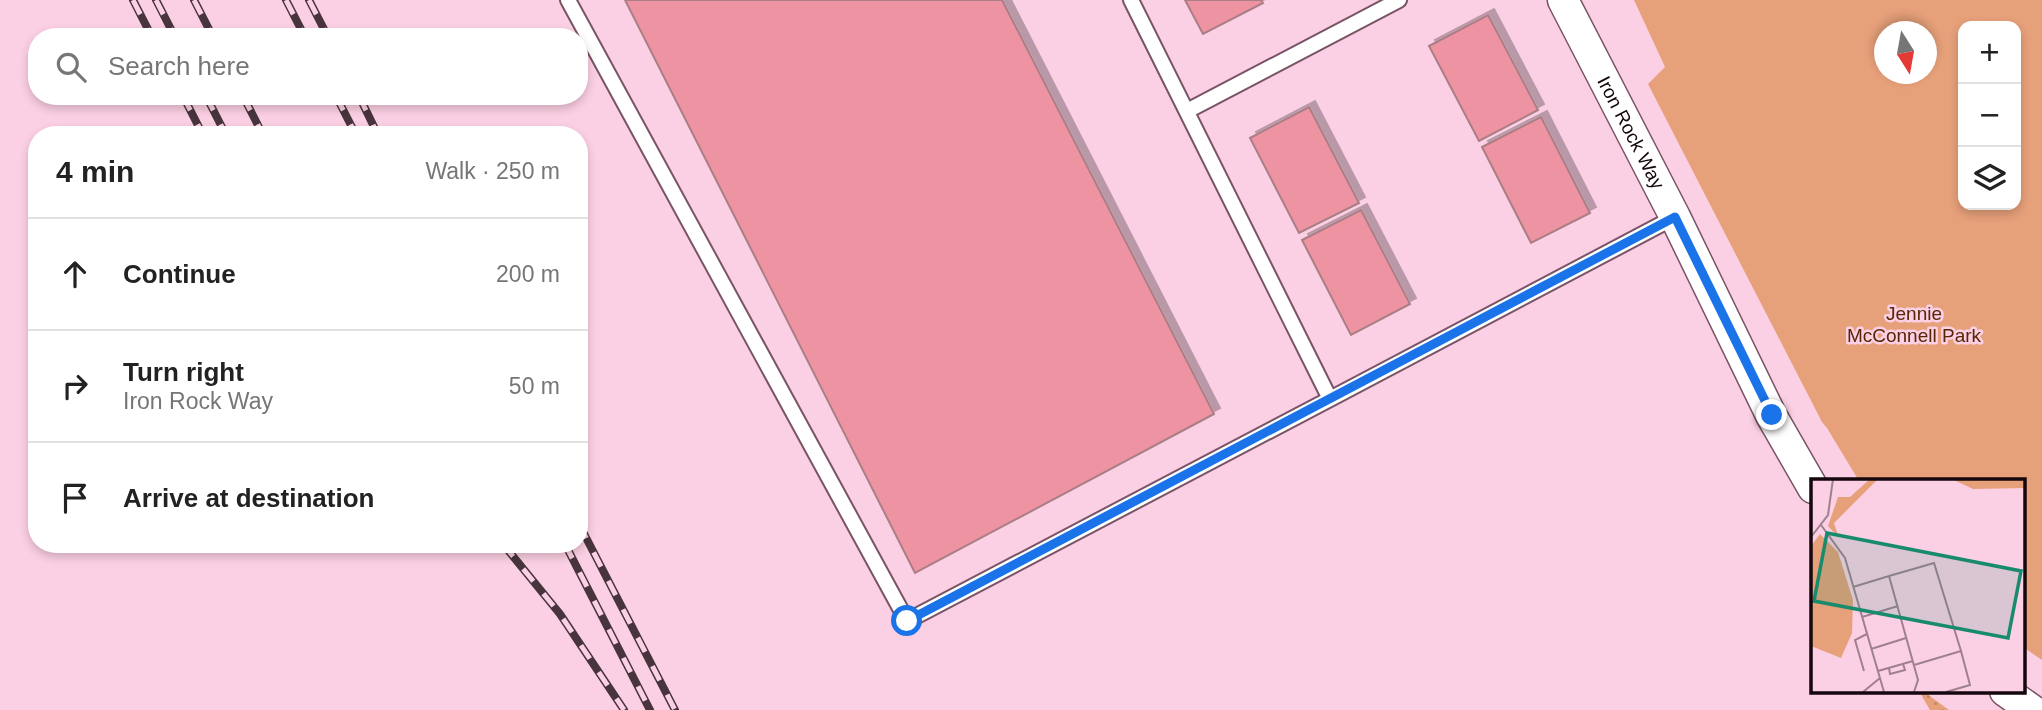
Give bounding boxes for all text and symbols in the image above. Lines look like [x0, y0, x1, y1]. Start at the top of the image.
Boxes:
north arrow [1874, 21, 1937, 84]
map controls [1958, 21, 2021, 210]
button: + [1958, 21, 2021, 84]
search box [28, 28, 588, 105]
icon: search [52, 48, 90, 86]
text: Search here [108, 51, 250, 81]
street label: Iron Rock Way [1594, 73, 1669, 193]
button: − [1958, 84, 2021, 147]
button: layers [1958, 147, 2021, 210]
text: 4 min [56, 155, 134, 188]
text: Walk · 250 m [425, 158, 560, 184]
icon: ahead [56, 255, 94, 293]
text: Continue [123, 259, 236, 289]
text: 200 m [496, 261, 560, 287]
park label: Jennie McConnell Park [1847, 303, 1982, 346]
text: Turn right [123, 357, 244, 387]
icon: right [56, 367, 94, 405]
text: 50 m [509, 373, 560, 399]
text: Iron Rock Way [123, 388, 273, 414]
route end [1756, 399, 1787, 430]
icon: arrive [56, 479, 94, 517]
inset map [1811, 479, 2024, 692]
text: Arrive at destination [123, 483, 374, 513]
route start [891, 605, 922, 636]

